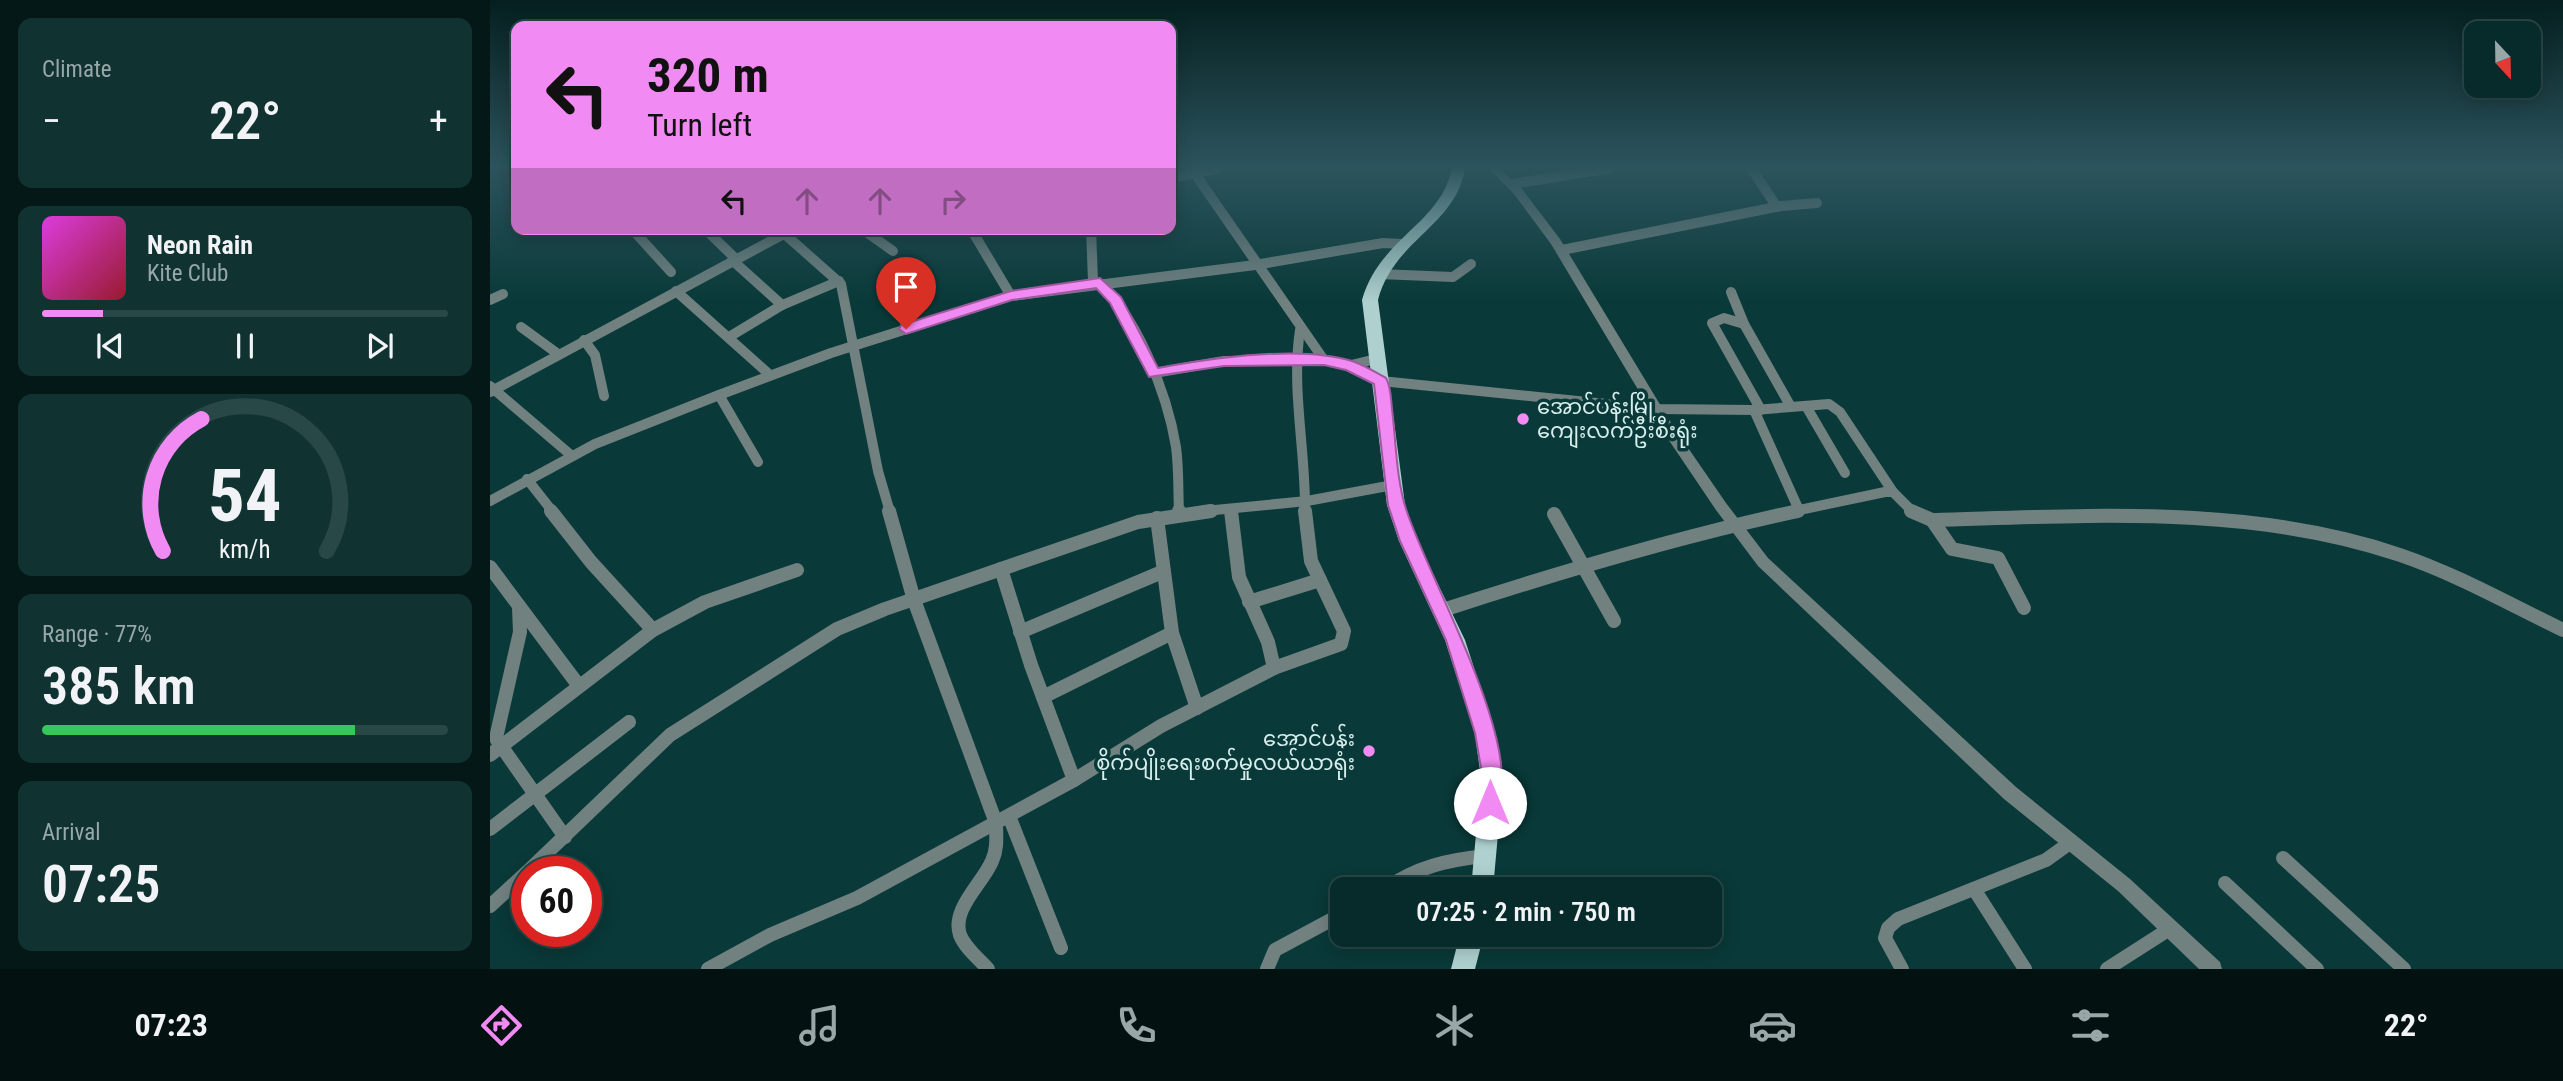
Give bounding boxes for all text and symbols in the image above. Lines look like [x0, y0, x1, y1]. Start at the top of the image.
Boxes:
north arrow [2464, 21, 2541, 98]
map controls [2464, 21, 2541, 98]
text: 320 m [647, 47, 769, 104]
icon: left [532, 49, 623, 140]
text: Climate [42, 56, 112, 83]
text: 22° [209, 91, 281, 152]
text: − [42, 99, 61, 143]
text: + [429, 99, 448, 143]
text: Turn left [647, 106, 752, 144]
icon: left [715, 182, 753, 220]
icon: ahead [788, 182, 826, 220]
icon: ahead [861, 182, 899, 220]
icon: right [934, 182, 972, 220]
text: Neon Rain [147, 230, 253, 260]
pin [876, 257, 936, 329]
text: Kite Club [147, 260, 228, 287]
icon: arrive [887, 268, 925, 306]
icon: previous [91, 327, 129, 365]
icon: pause [226, 327, 264, 365]
icon: next [361, 327, 399, 365]
place label: အောင်ပန်းမြို့ ကျေးလက်ဦးစီးရုံး [1537, 391, 1698, 449]
marker: အောင်ပန်းမြို့ ကျေးလက်ဦးစီးရုံး [1515, 411, 1531, 427]
text: 54 [208, 453, 282, 539]
text: km/h [219, 534, 271, 563]
text: Range · 77% [42, 621, 152, 648]
text: 385 km [42, 656, 196, 717]
place label: အောင်ပန်း စိုက်ပျိုးရေးစက်မှုလယ်ယာရုံး [1096, 723, 1355, 781]
marker: အောင်ပန်း စိုက်ပျိုးရေးစက်မှုလယ်ယာရုံး [1361, 743, 1377, 759]
position arrow [1453, 766, 1527, 840]
text: Arrival [42, 819, 101, 846]
text: 07:25 [42, 854, 160, 915]
speed limit sign: 60 [511, 856, 602, 947]
text: 07:25 · 2 min · 750 m [1416, 897, 1636, 927]
icon: directions [477, 1001, 526, 1050]
icon: music [795, 1001, 844, 1050]
icon: phone [1112, 1001, 1161, 1050]
icon: climate [1430, 1001, 1479, 1050]
icon: car [1748, 1001, 1797, 1050]
icon: filters [2066, 1001, 2115, 1050]
text: 07:23 [134, 1006, 208, 1044]
text: 22° [2384, 1006, 2429, 1044]

